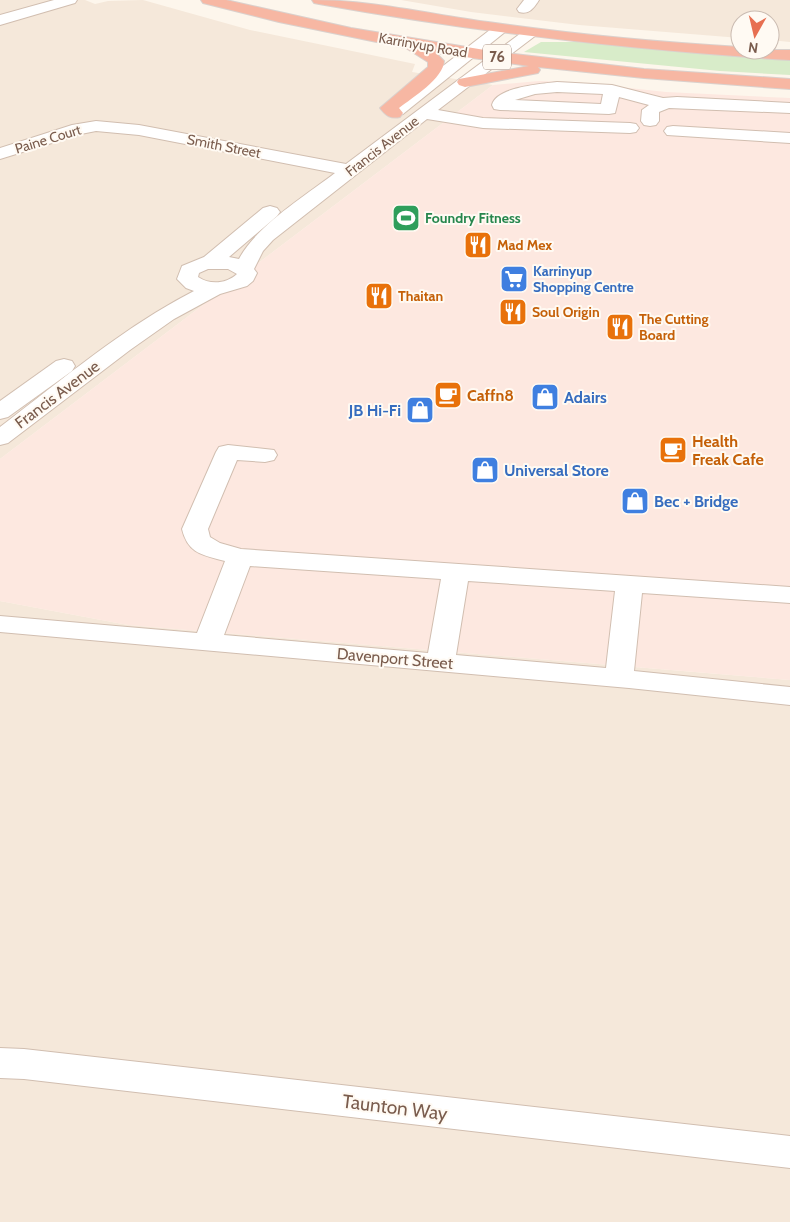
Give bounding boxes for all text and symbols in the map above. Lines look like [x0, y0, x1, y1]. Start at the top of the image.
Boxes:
north arrow [730, 10, 780, 60]
street label: Karrinyup Road [377, 28, 469, 62]
text: N [747, 38, 759, 57]
road number: 76 [483, 44, 511, 70]
street label: Francis Avenue [342, 112, 422, 180]
street label: Paine Court [13, 120, 84, 158]
street label: Smith Street [186, 130, 263, 162]
sports icon: Foundry Fitness [391, 203, 421, 233]
place label: Foundry Fitness [425, 209, 521, 227]
restaurant icon: Mad Mex [463, 230, 493, 260]
place label: Mad Mex [497, 236, 552, 254]
place label: Karrinyup Shopping Centre [533, 262, 634, 296]
supermarket icon: Karrinyup Shopping Centre [499, 264, 529, 294]
restaurant icon: Thaitan [364, 281, 394, 311]
place label: Thaitan [398, 287, 443, 305]
restaurant icon: Soul Origin [498, 297, 528, 327]
place label: Soul Origin [532, 303, 600, 321]
place label: The Cutting Board [639, 310, 709, 344]
restaurant icon: The Cutting Board [605, 312, 635, 342]
street label: Francis Avenue [11, 356, 103, 432]
cafe icon: Caffn8 [433, 380, 463, 410]
shop icon: Adairs [530, 382, 560, 412]
place label: Caffn8 [467, 386, 514, 405]
place label: Adairs [564, 388, 607, 407]
shop icon: JB Hi-Fi [405, 395, 435, 425]
place label: JB Hi-Fi [348, 401, 401, 420]
place label: Health Freak Cafe [692, 432, 764, 469]
cafe icon: Health Freak Cafe [658, 435, 688, 465]
shop icon: Universal Store [470, 455, 500, 485]
place label: Universal Store [504, 461, 609, 480]
shop icon: Bec + Bridge [620, 486, 650, 516]
place label: Bec + Bridge [654, 492, 738, 511]
street label: Davenport Street [336, 644, 454, 673]
street label: Taunton Way [341, 1090, 449, 1125]

